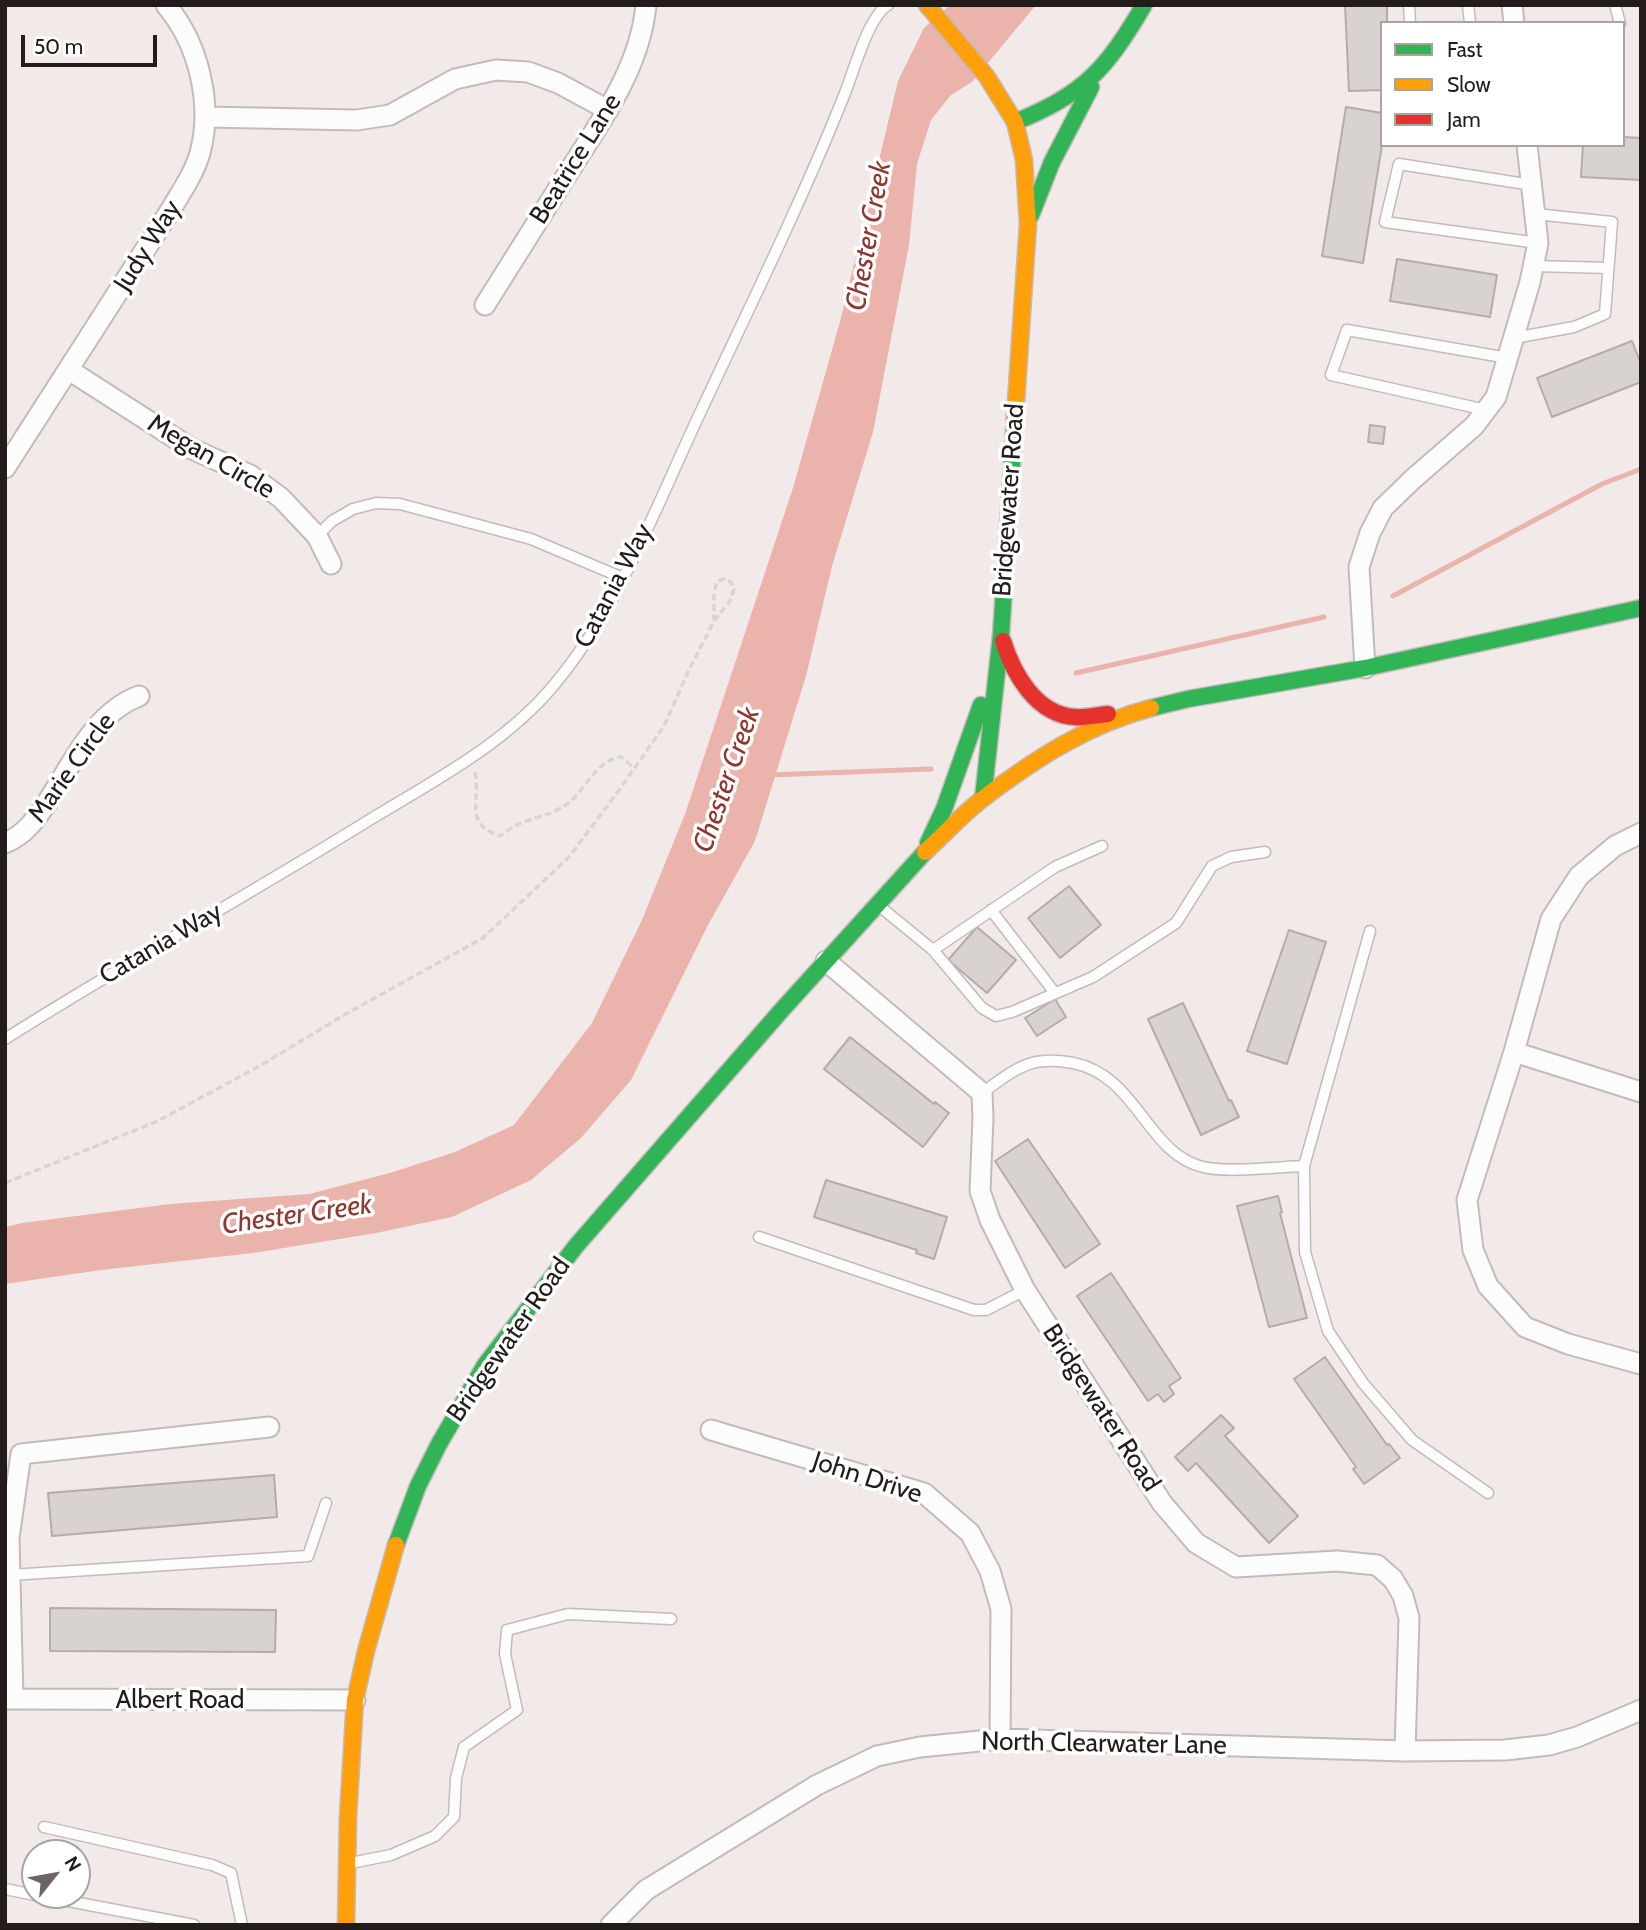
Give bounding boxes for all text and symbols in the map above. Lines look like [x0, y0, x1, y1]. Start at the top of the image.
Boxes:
scale bar [24, 21, 161, 65]
legend [1380, 21, 1625, 147]
text: 50 m [34, 34, 83, 59]
text: Fast [1447, 37, 1483, 62]
text: Slow [1447, 72, 1491, 97]
street label: Beatrice Lane [524, 88, 628, 230]
text: Jam [1447, 107, 1481, 132]
water label: Chester Creek [839, 159, 899, 313]
street label: Judy Way [108, 194, 188, 298]
street label: Bridgewater Road [987, 403, 1031, 597]
street label: Megan Circle [142, 408, 280, 506]
street label: Catania Way [568, 518, 660, 654]
water label: Chester Creek [687, 703, 767, 857]
street label: Marie Circle [22, 707, 122, 829]
street label: Catania Way [94, 896, 228, 992]
water label: Chester Creek [220, 1188, 374, 1242]
street label: Bridgewater Road [441, 1252, 577, 1428]
street label: Bridgewater Road [1035, 1318, 1167, 1498]
street label: John Drive [808, 1446, 926, 1510]
street label: Albert Road [116, 1684, 244, 1716]
street label: North Clearwater Lane [981, 1726, 1227, 1762]
north arrow [21, 1839, 91, 1909]
text: N [59, 1852, 86, 1876]

